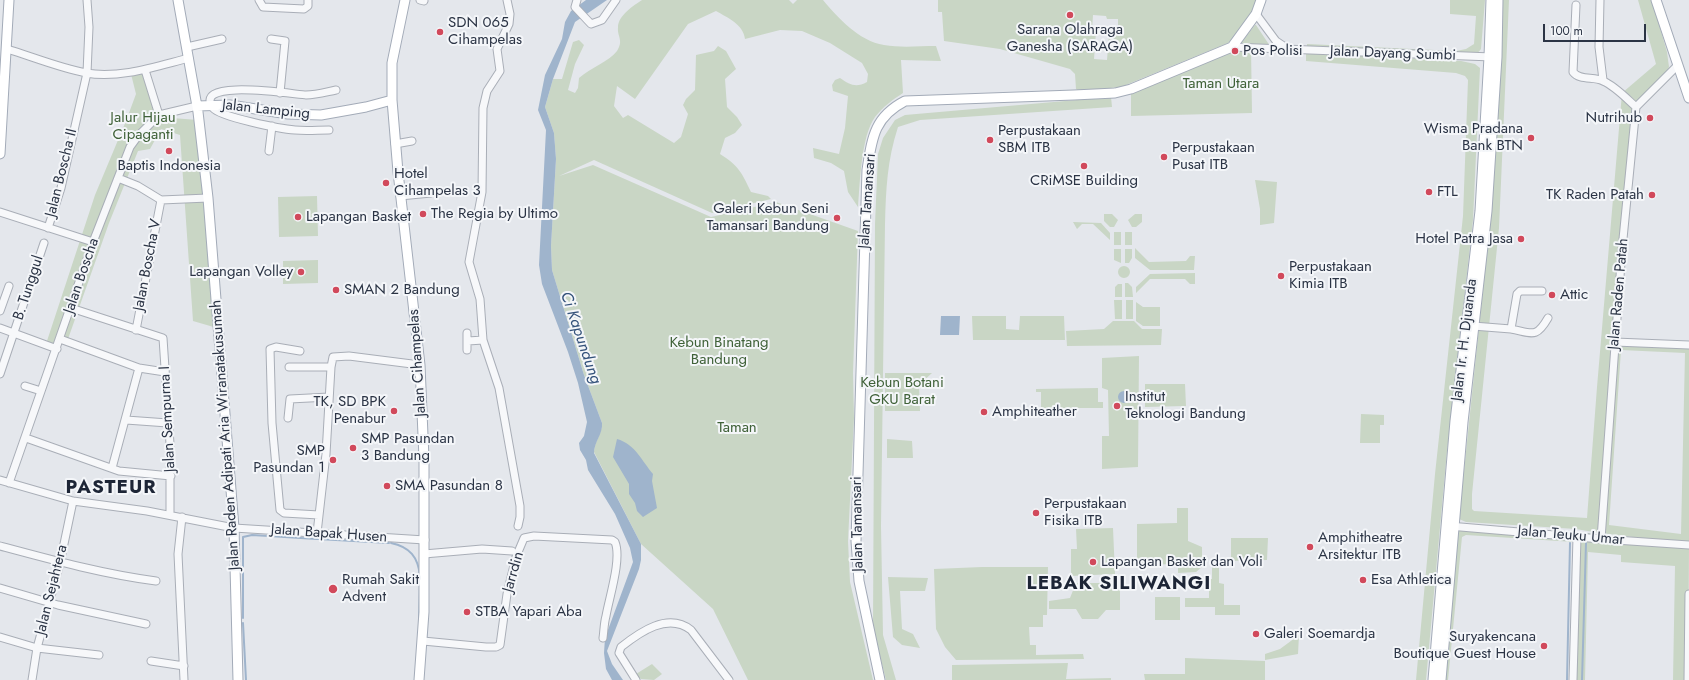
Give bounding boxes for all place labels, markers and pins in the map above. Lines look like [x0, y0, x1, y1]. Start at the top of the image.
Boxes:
marker: Sarana Olahraga Ganesha (SARAGA) [1065, 10, 1075, 20]
place label: SDN 065 Cihampelas [448, 14, 522, 49]
place label: Sarana Olahraga Ganesha (SARAGA) [1007, 21, 1133, 56]
marker: SDN 065 Cihampelas [435, 27, 445, 37]
place label: Pos Polisi [1243, 42, 1303, 60]
marker: Pos Polisi [1230, 46, 1240, 56]
place label: Nutrihub [1586, 109, 1642, 127]
marker: Nutrihub [1645, 113, 1655, 123]
place label: Wisma Pradana Bank BTN [1424, 120, 1523, 155]
place label: Perpustakaan SBM ITB [998, 122, 1081, 157]
marker: Wisma Pradana Bank BTN [1526, 133, 1536, 143]
marker: Perpustakaan SBM ITB [985, 135, 995, 145]
place label: Perpustakaan Pusat ITB [1172, 139, 1255, 174]
marker: Baptis Indonesia [164, 146, 174, 156]
marker: Perpustakaan Pusat ITB [1159, 152, 1169, 162]
place label: Baptis Indonesia [117, 157, 221, 175]
marker: CRiMSE Building [1079, 161, 1089, 171]
place label: Hotel Cihampelas 3 [394, 165, 481, 200]
place label: CRiMSE Building [1030, 172, 1138, 190]
marker: Hotel Cihampelas 3 [381, 178, 391, 188]
place label: FTL [1437, 183, 1458, 201]
place label: TK Raden Patah [1546, 186, 1644, 204]
marker: FTL [1424, 187, 1434, 197]
marker: TK Raden Patah [1647, 190, 1657, 200]
place label: Galeri Kebun Seni Tamansari Bandung [706, 200, 829, 235]
place label: The Regia by Ultimo [431, 205, 558, 223]
place label: Lapangan Basket [306, 208, 411, 226]
marker: The Regia by Ultimo [418, 209, 428, 219]
marker: Lapangan Basket [293, 212, 303, 222]
marker: Galeri Kebun Seni Tamansari Bandung [832, 213, 842, 223]
place label: Hotel Patra Jasa [1415, 230, 1513, 248]
marker: Hotel Patra Jasa [1516, 234, 1526, 244]
place label: Perpustakaan Kimia ITB [1289, 258, 1372, 293]
place label: Lapangan Volley [189, 263, 293, 281]
marker: Lapangan Volley [296, 267, 306, 277]
marker: Perpustakaan Kimia ITB [1276, 271, 1286, 281]
place label: SMAN 2 Bandung [344, 281, 460, 299]
marker: SMAN 2 Bandung [331, 285, 341, 295]
place label: Attic [1560, 286, 1588, 304]
marker: Attic [1547, 290, 1557, 300]
place label: Institut Teknologi Bandung [1125, 388, 1246, 423]
place label: TK, SD BPK Penabur [313, 393, 386, 428]
marker: Institut Teknologi Bandung [1112, 401, 1122, 411]
place label: Amphiteather [992, 403, 1077, 421]
marker: TK, SD BPK Penabur [389, 406, 399, 416]
marker: Amphiteather [979, 407, 989, 417]
place label: SMP Pasundan 3 Bandung [361, 430, 455, 465]
place label: SMP Pasundan 1 [253, 442, 325, 477]
marker: SMP Pasundan 3 Bandung [348, 443, 358, 453]
marker: SMP Pasundan 1 [328, 455, 338, 465]
place label: SMA Pasundan 8 [395, 477, 503, 495]
marker: SMA Pasundan 8 [382, 481, 392, 491]
place label: Perpustakaan Fisika ITB [1044, 495, 1127, 530]
marker: Perpustakaan Fisika ITB [1031, 508, 1041, 518]
place label: Amphitheatre Arsitektur ITB [1318, 529, 1403, 564]
marker: Amphitheatre Arsitektur ITB [1305, 542, 1315, 552]
place label: Lapangan Basket dan Voli [1101, 553, 1263, 571]
marker: Lapangan Basket dan Voli [1088, 557, 1098, 567]
place label: Rumah Sakit Advent [342, 571, 419, 606]
place label: Esa Athletica [1371, 571, 1451, 589]
marker: Esa Athletica [1358, 575, 1368, 585]
marker: Rumah Sakit Advent [327, 583, 339, 595]
place label: STBA Yapari Aba [475, 603, 582, 621]
marker: STBA Yapari Aba [462, 607, 472, 617]
place label: Galeri Soemardja [1264, 625, 1375, 643]
place label: Suryakencana Boutique Guest House [1393, 628, 1536, 663]
marker: Galeri Soemardja [1251, 629, 1261, 639]
marker: Suryakencana Boutique Guest House [1539, 641, 1549, 651]

